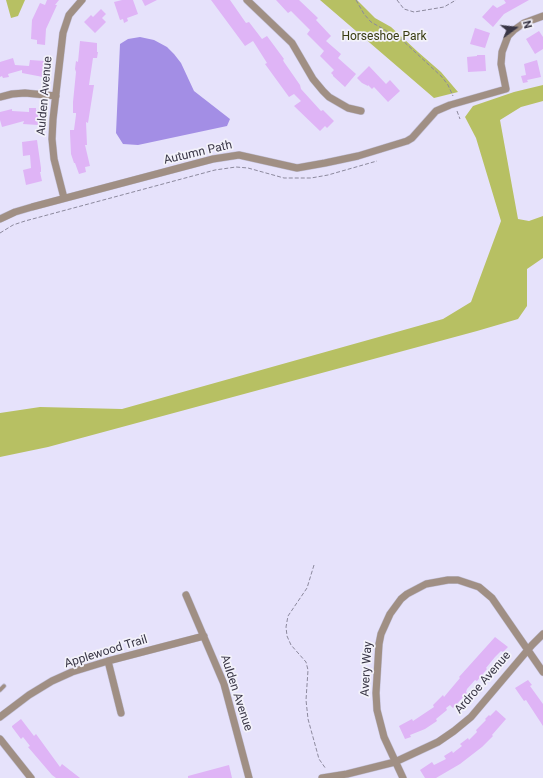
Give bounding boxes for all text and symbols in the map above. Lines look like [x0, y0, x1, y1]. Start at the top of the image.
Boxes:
north arrow [495, 8, 535, 48]
text: N [520, 19, 534, 30]
park label: Horseshoe Park [341, 30, 427, 44]
street label: Aulden Avenue [34, 56, 56, 136]
street label: Autumn Path [162, 138, 234, 168]
street label: Applewood Trail [63, 633, 149, 671]
street label: Avery Way [358, 641, 376, 697]
street label: Ardroe Avenue [452, 649, 514, 717]
street label: Aulden Avenue [217, 653, 255, 733]

